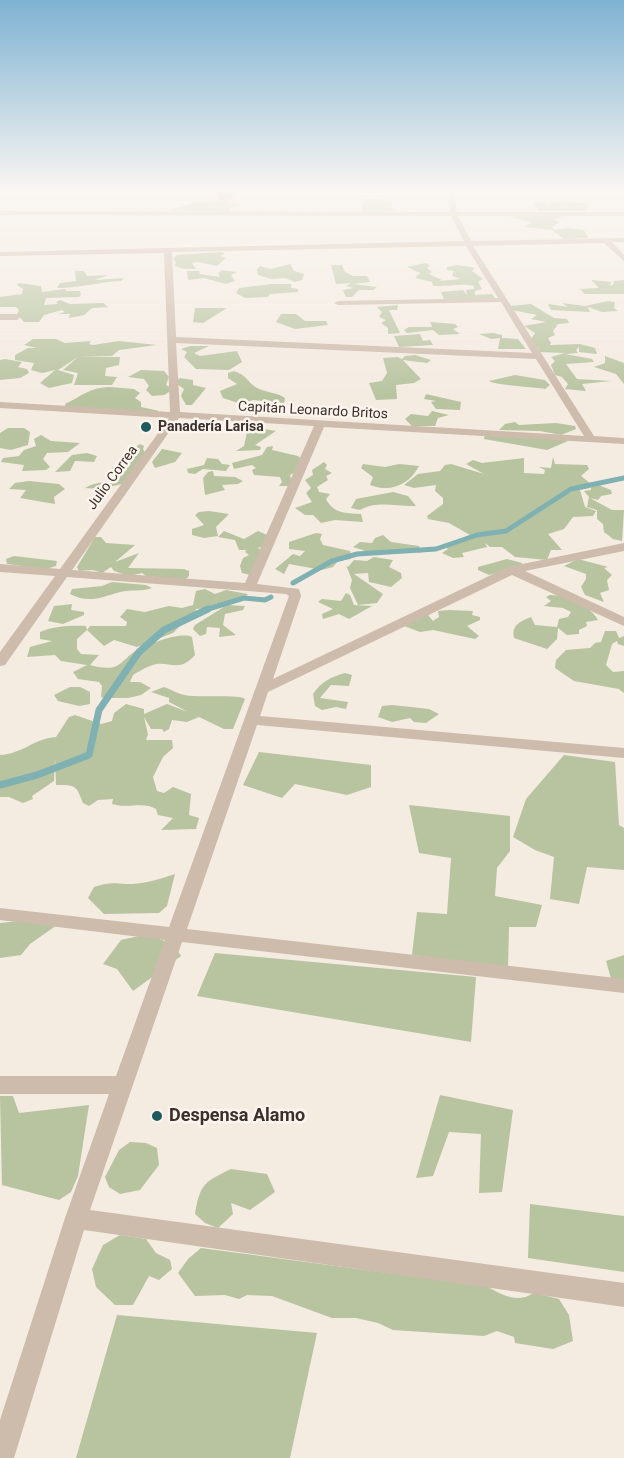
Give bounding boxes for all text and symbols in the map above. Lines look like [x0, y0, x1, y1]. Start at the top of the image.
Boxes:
street label: Capitán Leonardo Britos [238, 399, 388, 423]
place label: Panadería Larisa [158, 419, 264, 435]
marker: Panadería Larisa [139, 420, 153, 434]
street label: Julio Correa [84, 443, 142, 513]
place label: Despensa Alamo [169, 1105, 305, 1127]
marker: Despensa Alamo [150, 1109, 164, 1123]

